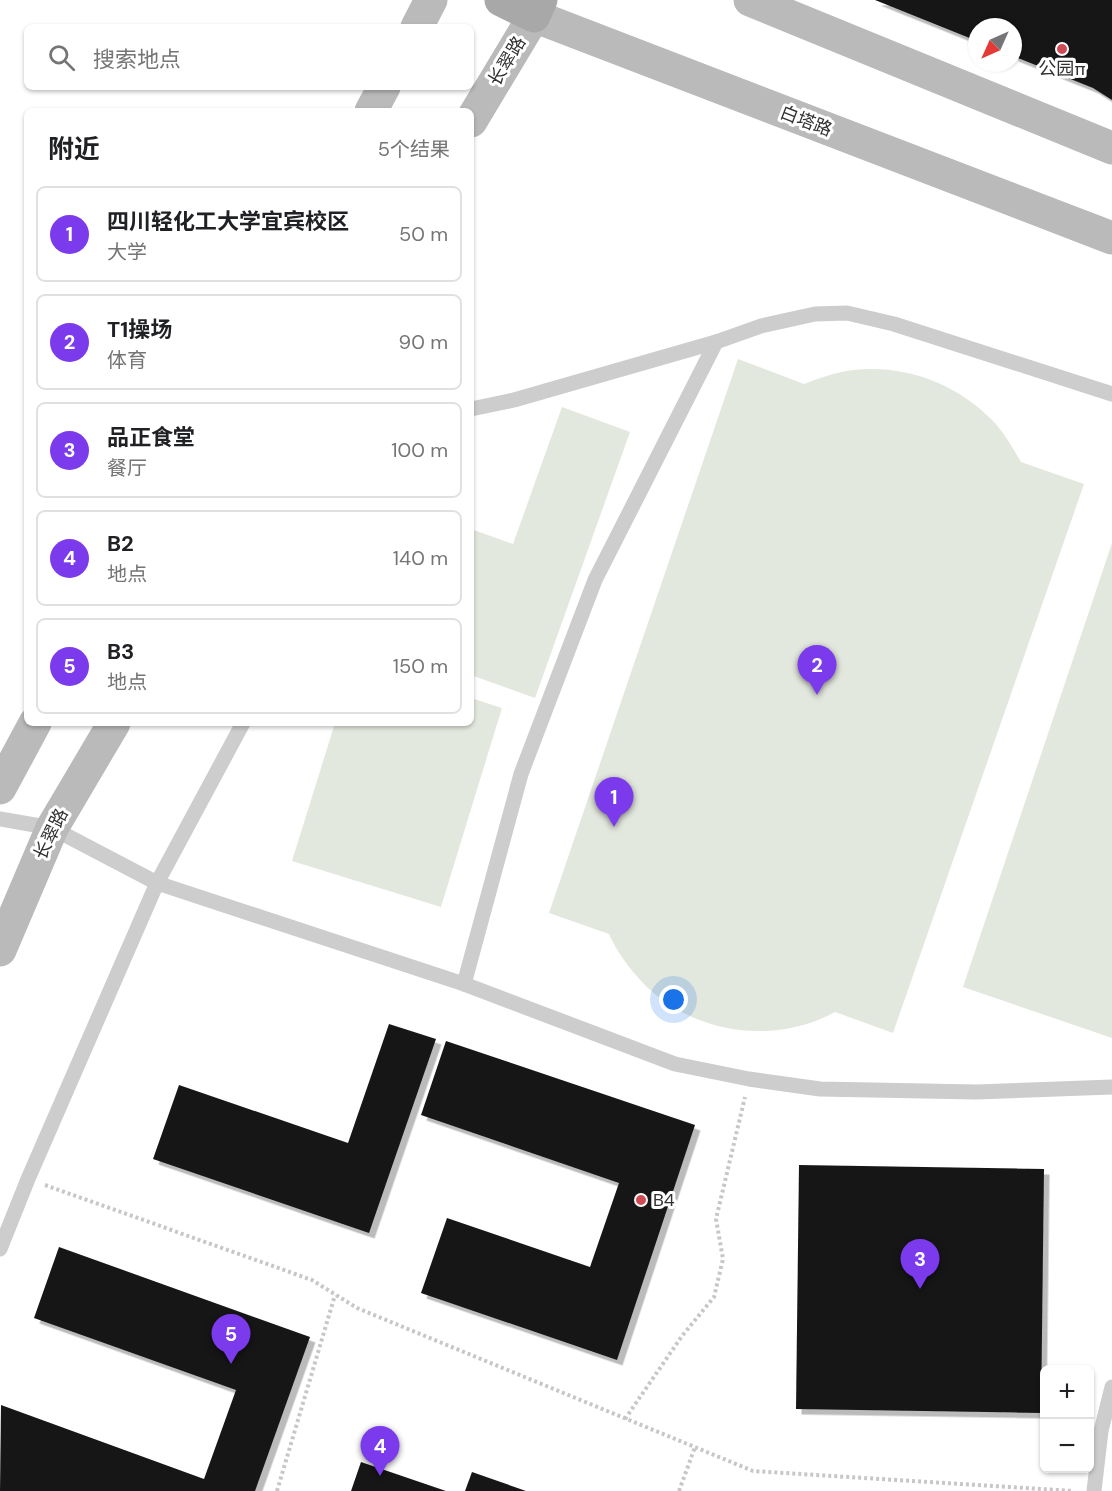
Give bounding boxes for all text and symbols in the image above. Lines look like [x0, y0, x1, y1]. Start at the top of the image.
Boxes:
north arrow [968, 18, 1022, 72]
search box [24, 24, 474, 90]
street label: 长翠路 [483, 32, 531, 90]
icon: search [45, 41, 78, 74]
marker: 公园π [1055, 42, 1069, 56]
text: 搜索地点 [93, 45, 181, 74]
place label: 公园π [1038, 57, 1086, 81]
street label: 白塔路 [776, 100, 836, 142]
text: 附近 [48, 132, 100, 166]
text: 5个结果 [378, 136, 450, 162]
text: 四川轻化工大学宜宾校区 [107, 207, 349, 236]
text: 1 [66, 221, 73, 247]
text: 50 m [399, 221, 448, 247]
text: 大学 [107, 239, 147, 265]
text: T1操场 [107, 315, 172, 344]
text: 2 [64, 329, 75, 355]
text: 90 m [399, 329, 448, 355]
text: 体育 [107, 347, 147, 373]
text: 品正食堂 [107, 423, 195, 452]
text: 3 [63, 437, 76, 463]
text: 100 m [391, 437, 448, 463]
text: 餐厅 [107, 455, 147, 481]
text: B2 [107, 529, 134, 558]
text: 4 [63, 545, 76, 571]
text: 140 m [393, 545, 448, 571]
text: 地点 [107, 561, 147, 587]
text: B3 [107, 637, 134, 666]
pin: 2 [798, 646, 836, 695]
text: 5 [63, 653, 76, 679]
text: 150 m [393, 653, 448, 679]
text: 地点 [107, 669, 147, 695]
pin: 1 [594, 778, 634, 827]
street label: 长翠路 [28, 804, 74, 864]
your location [659, 985, 688, 1014]
place label: B4 [653, 1188, 675, 1212]
marker: B4 [634, 1193, 648, 1207]
pin: 3 [900, 1240, 940, 1289]
pin: 5 [212, 1314, 250, 1364]
map controls [1040, 1365, 1094, 1473]
button: + [1040, 1365, 1094, 1419]
button: − [1040, 1419, 1094, 1473]
pin: 4 [360, 1426, 400, 1476]

